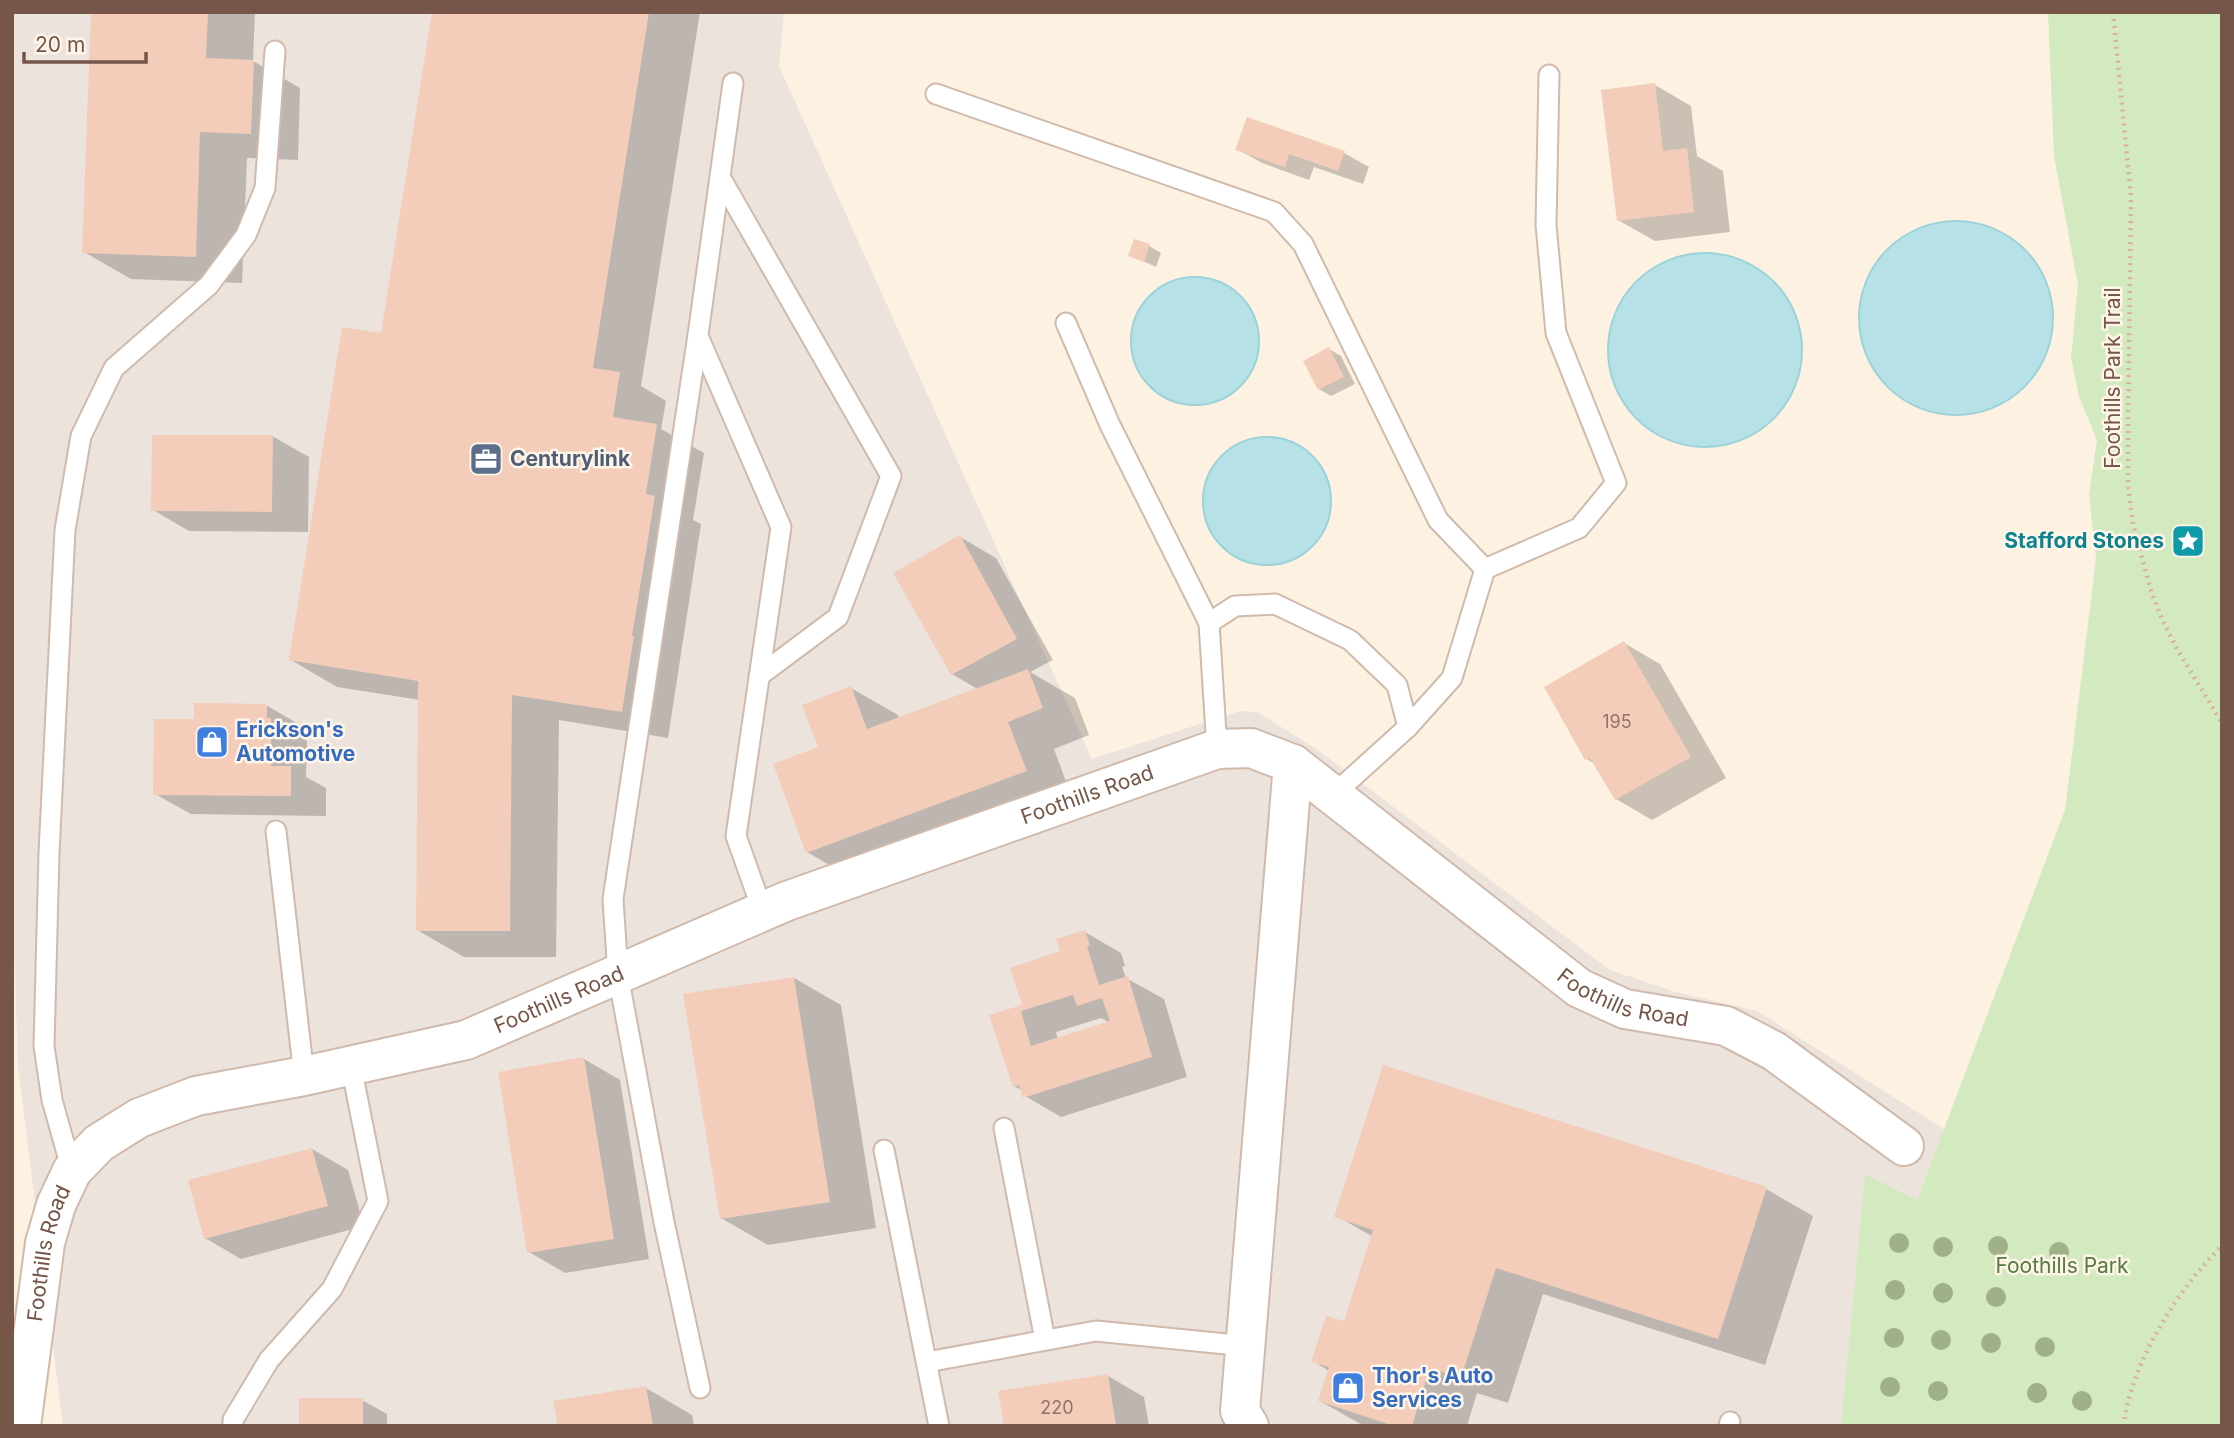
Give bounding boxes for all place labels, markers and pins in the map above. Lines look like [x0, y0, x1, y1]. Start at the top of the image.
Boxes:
office icon: Centurylink [467, 440, 505, 478]
place label: Centurylink [510, 446, 631, 471]
place icon: Stafford Stones [2169, 522, 2207, 560]
place label: Stafford Stones [2004, 528, 2164, 553]
place label: Erickson's Automotive [236, 717, 355, 766]
shop icon: Erickson's Automotive [193, 723, 231, 761]
place label: Thor's Auto Services [1372, 1363, 1493, 1412]
shop icon: Thor's Auto Services [1329, 1369, 1367, 1407]

